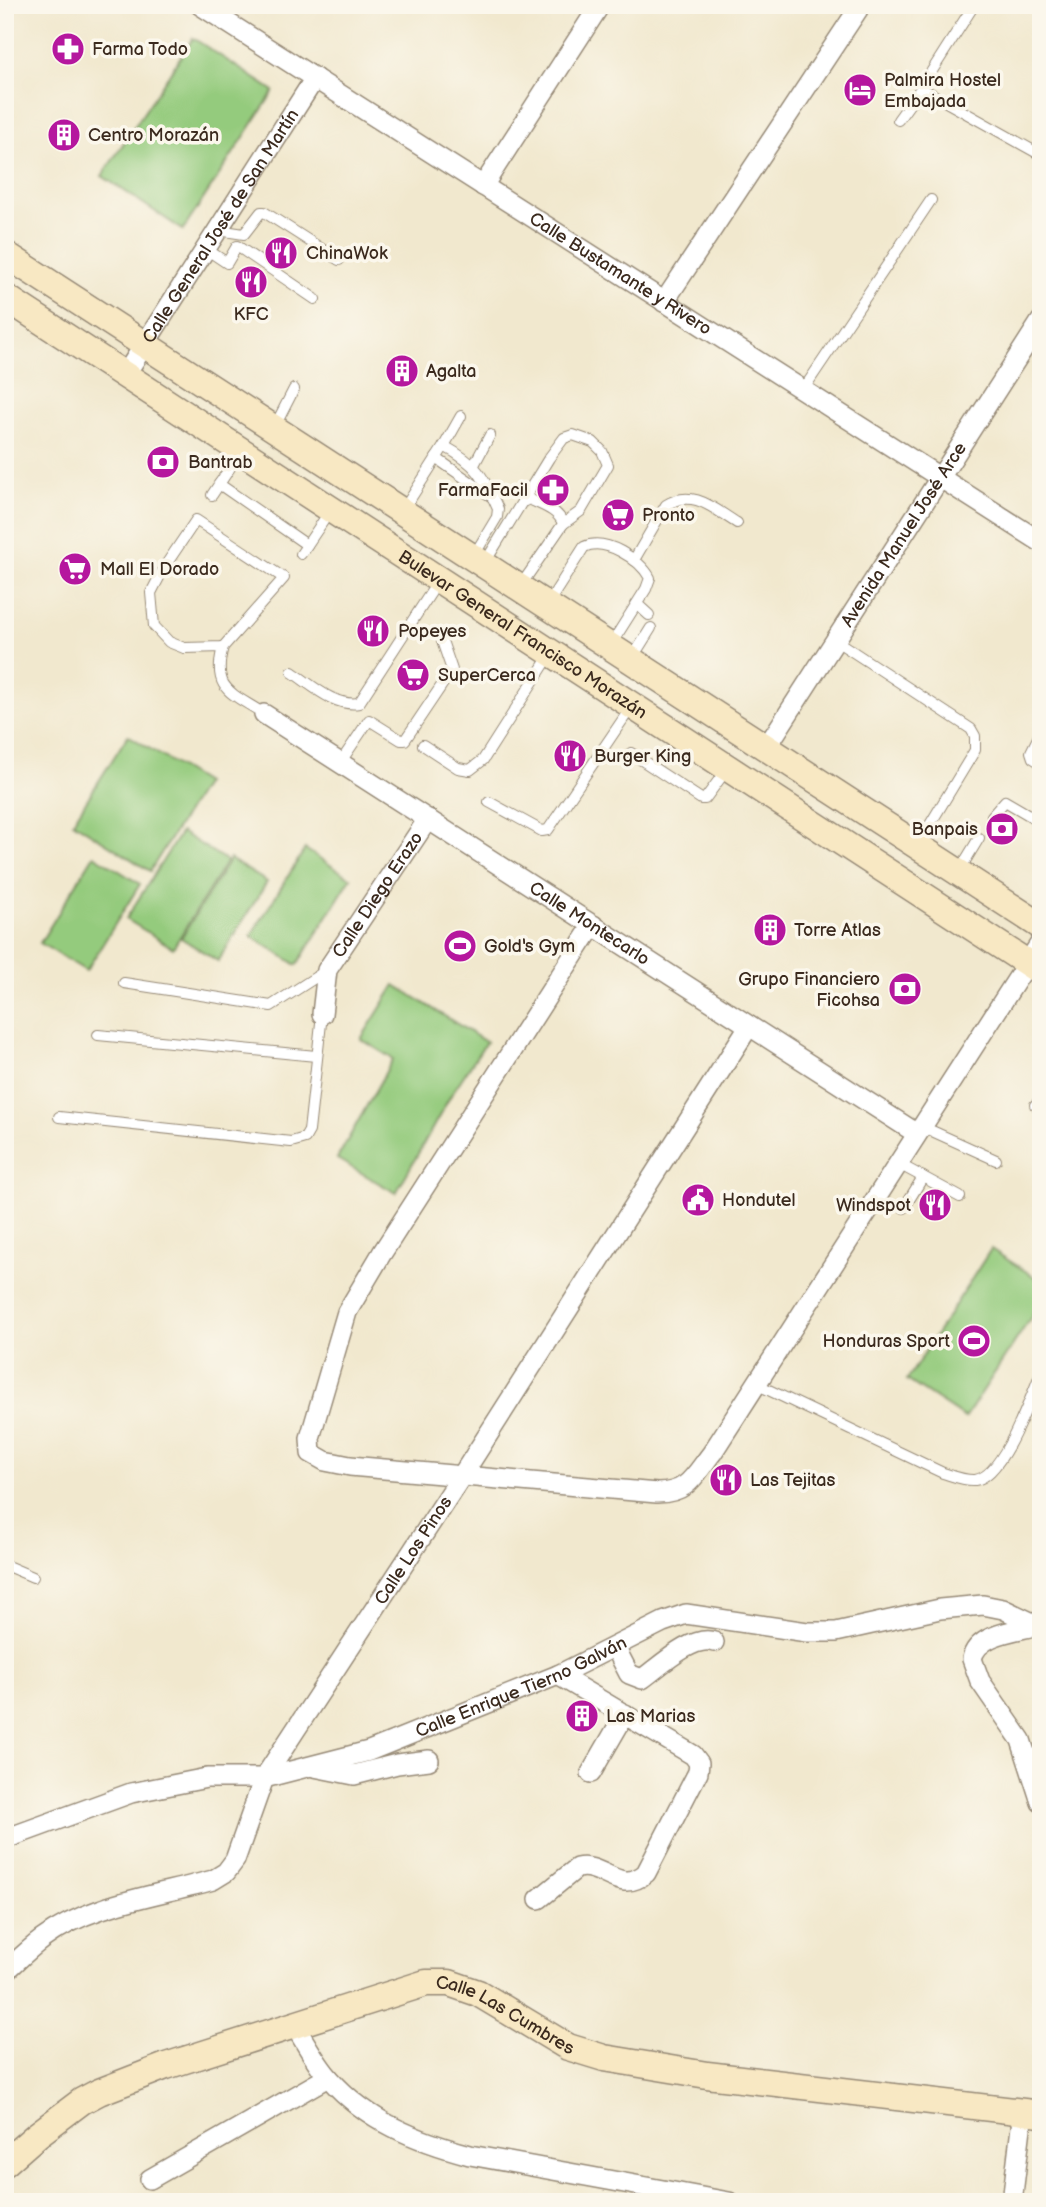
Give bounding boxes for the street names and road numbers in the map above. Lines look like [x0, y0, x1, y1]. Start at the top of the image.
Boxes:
street label: Calle General José de San Martín [138, 105, 303, 347]
street label: Calle Bustamante y Rivero [525, 208, 715, 340]
street label: Avenida Manuel José Arce [837, 438, 971, 631]
street label: Bulevar General Francisco Morazán [394, 546, 651, 723]
street label: Calle Diego Erazo [328, 828, 427, 962]
street label: Calle Montecarlo [525, 877, 653, 970]
street label: Calle Los Pinos [370, 1492, 457, 1609]
street label: Calle Enrique Tierno Galván [413, 1632, 630, 1742]
street label: Calle Las Cumbres [436, 1973, 576, 2059]

